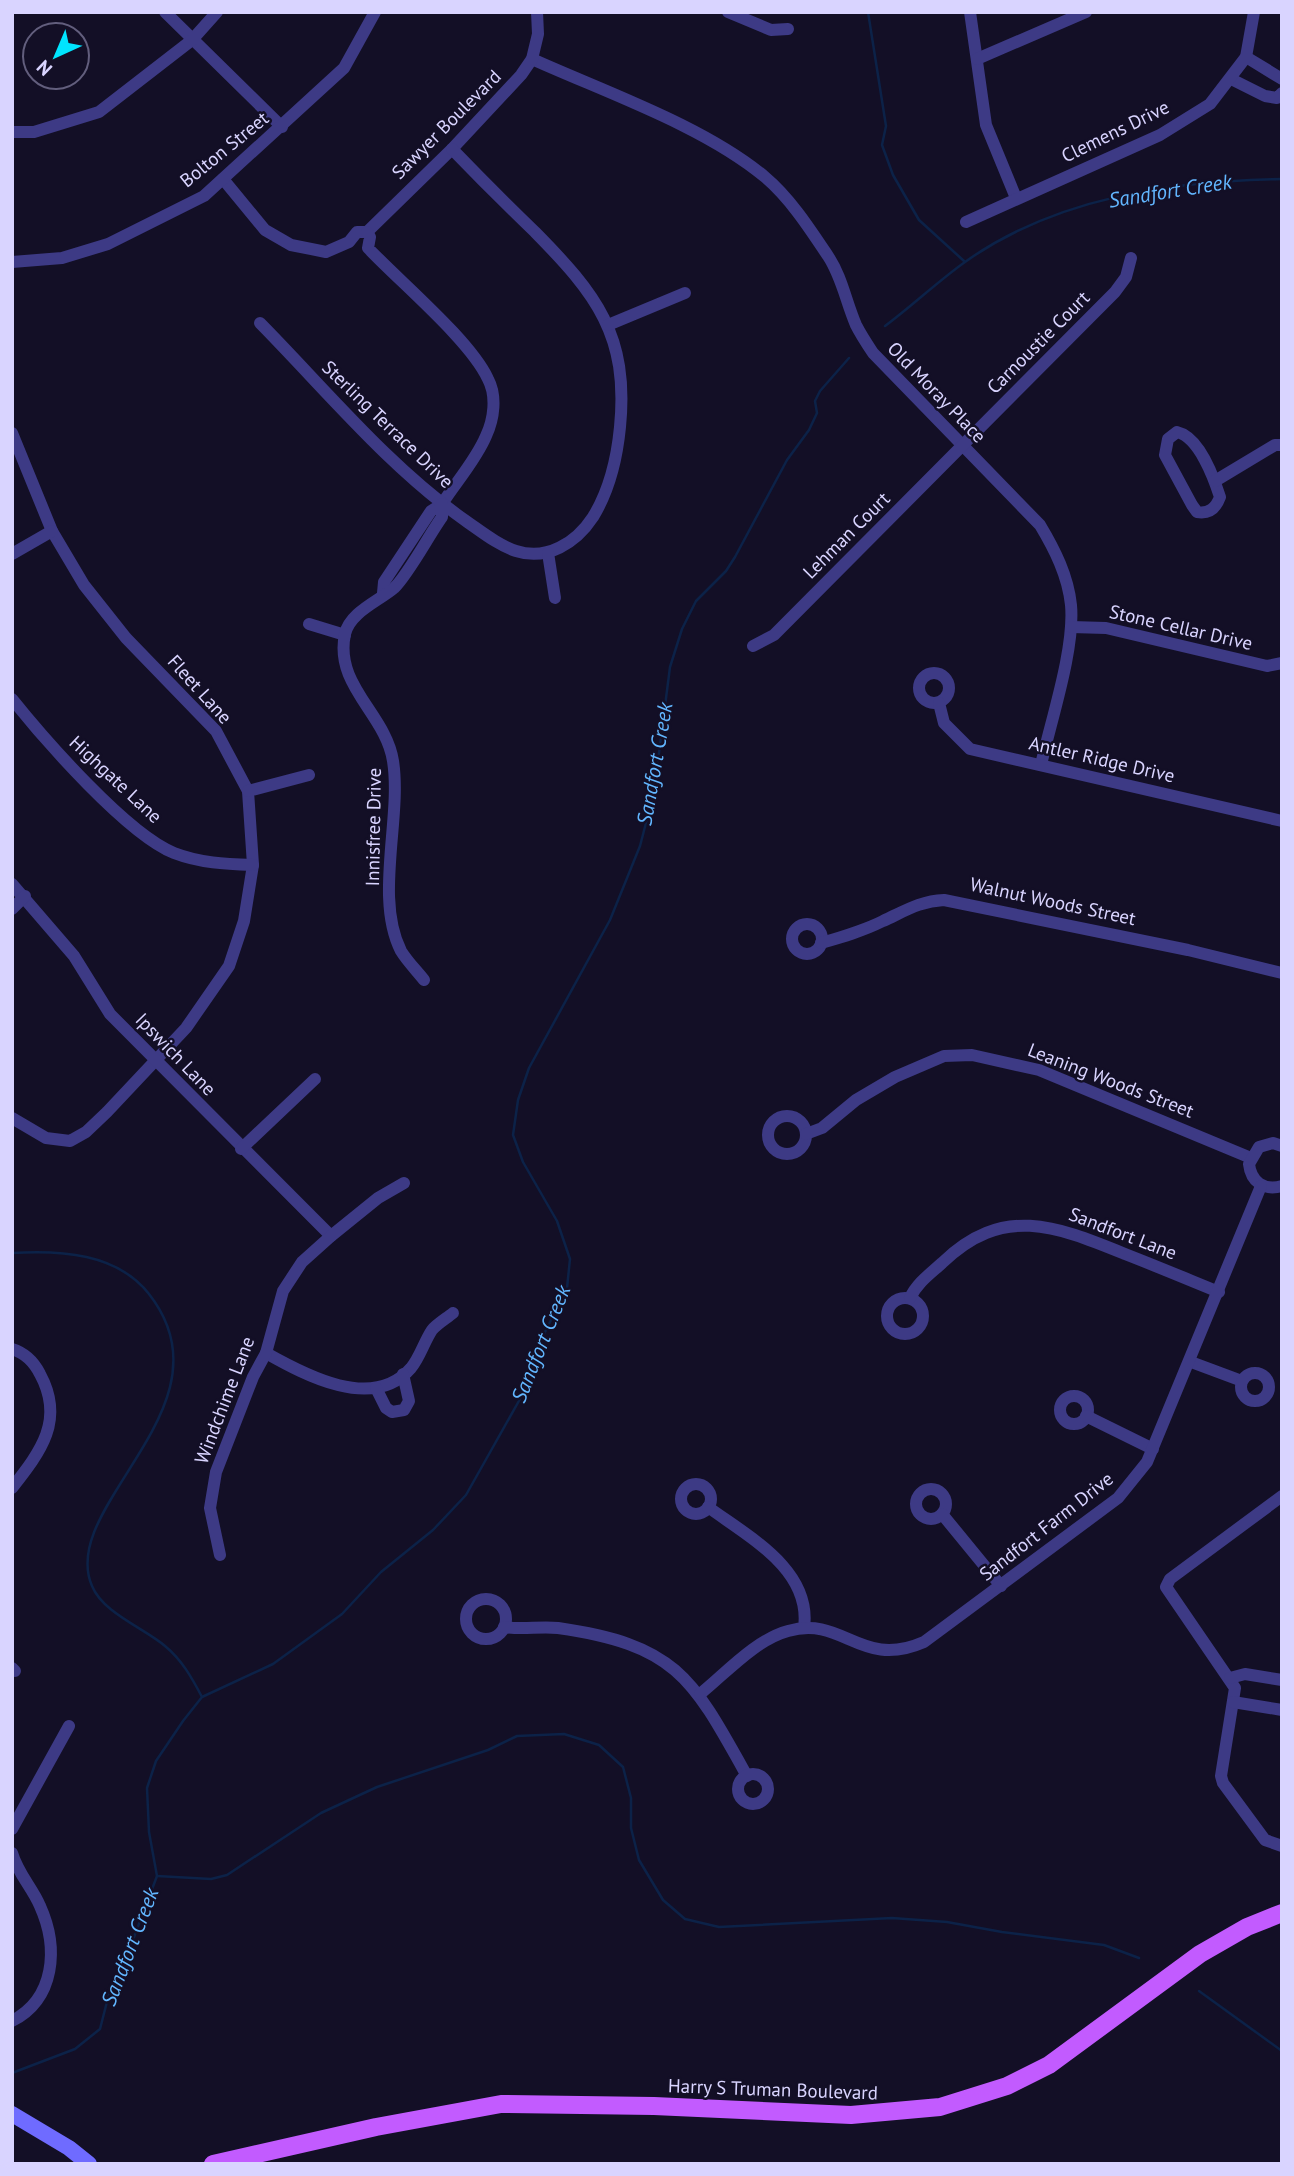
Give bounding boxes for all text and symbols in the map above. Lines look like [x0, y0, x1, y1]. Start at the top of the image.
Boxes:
north arrow [21, 21, 91, 91]
text: N [31, 55, 57, 81]
street label: Sawyer Boulevard [386, 64, 506, 184]
street label: Clemens Drive [1057, 95, 1173, 167]
street label: Bolton Street [175, 106, 274, 192]
water label: Sandfort Creek [1106, 167, 1235, 214]
street label: Carnoustie Court [982, 285, 1095, 398]
street label: Old Moray Place [883, 336, 991, 448]
street label: Sterling Terrace Drive [317, 355, 459, 493]
street label: Lehman Court [798, 486, 895, 583]
street label: Stone Cellar Drive [1107, 599, 1255, 655]
street label: Fleet Lane [163, 649, 237, 729]
water label: Sandfort Creek [630, 699, 679, 828]
street label: Highgate Lane [65, 730, 167, 828]
street label: Antler Ridge Drive [1027, 731, 1177, 787]
street label: Innisfree Drive [360, 767, 386, 887]
street label: Walnut Woods Street [968, 872, 1139, 930]
street label: Ipswich Lane [131, 1008, 221, 1100]
street label: Leaning Woods Street [1025, 1037, 1198, 1123]
street label: Sandfort Lane [1066, 1201, 1180, 1265]
water label: Sandfort Creek [505, 1280, 577, 1407]
street label: Windchime Lane [189, 1333, 259, 1467]
street label: Sandfort Farm Drive [974, 1466, 1118, 1586]
water label: Sandfort Creek [95, 1882, 165, 2010]
street label: Harry S Truman Boulevard [668, 2073, 878, 2105]

